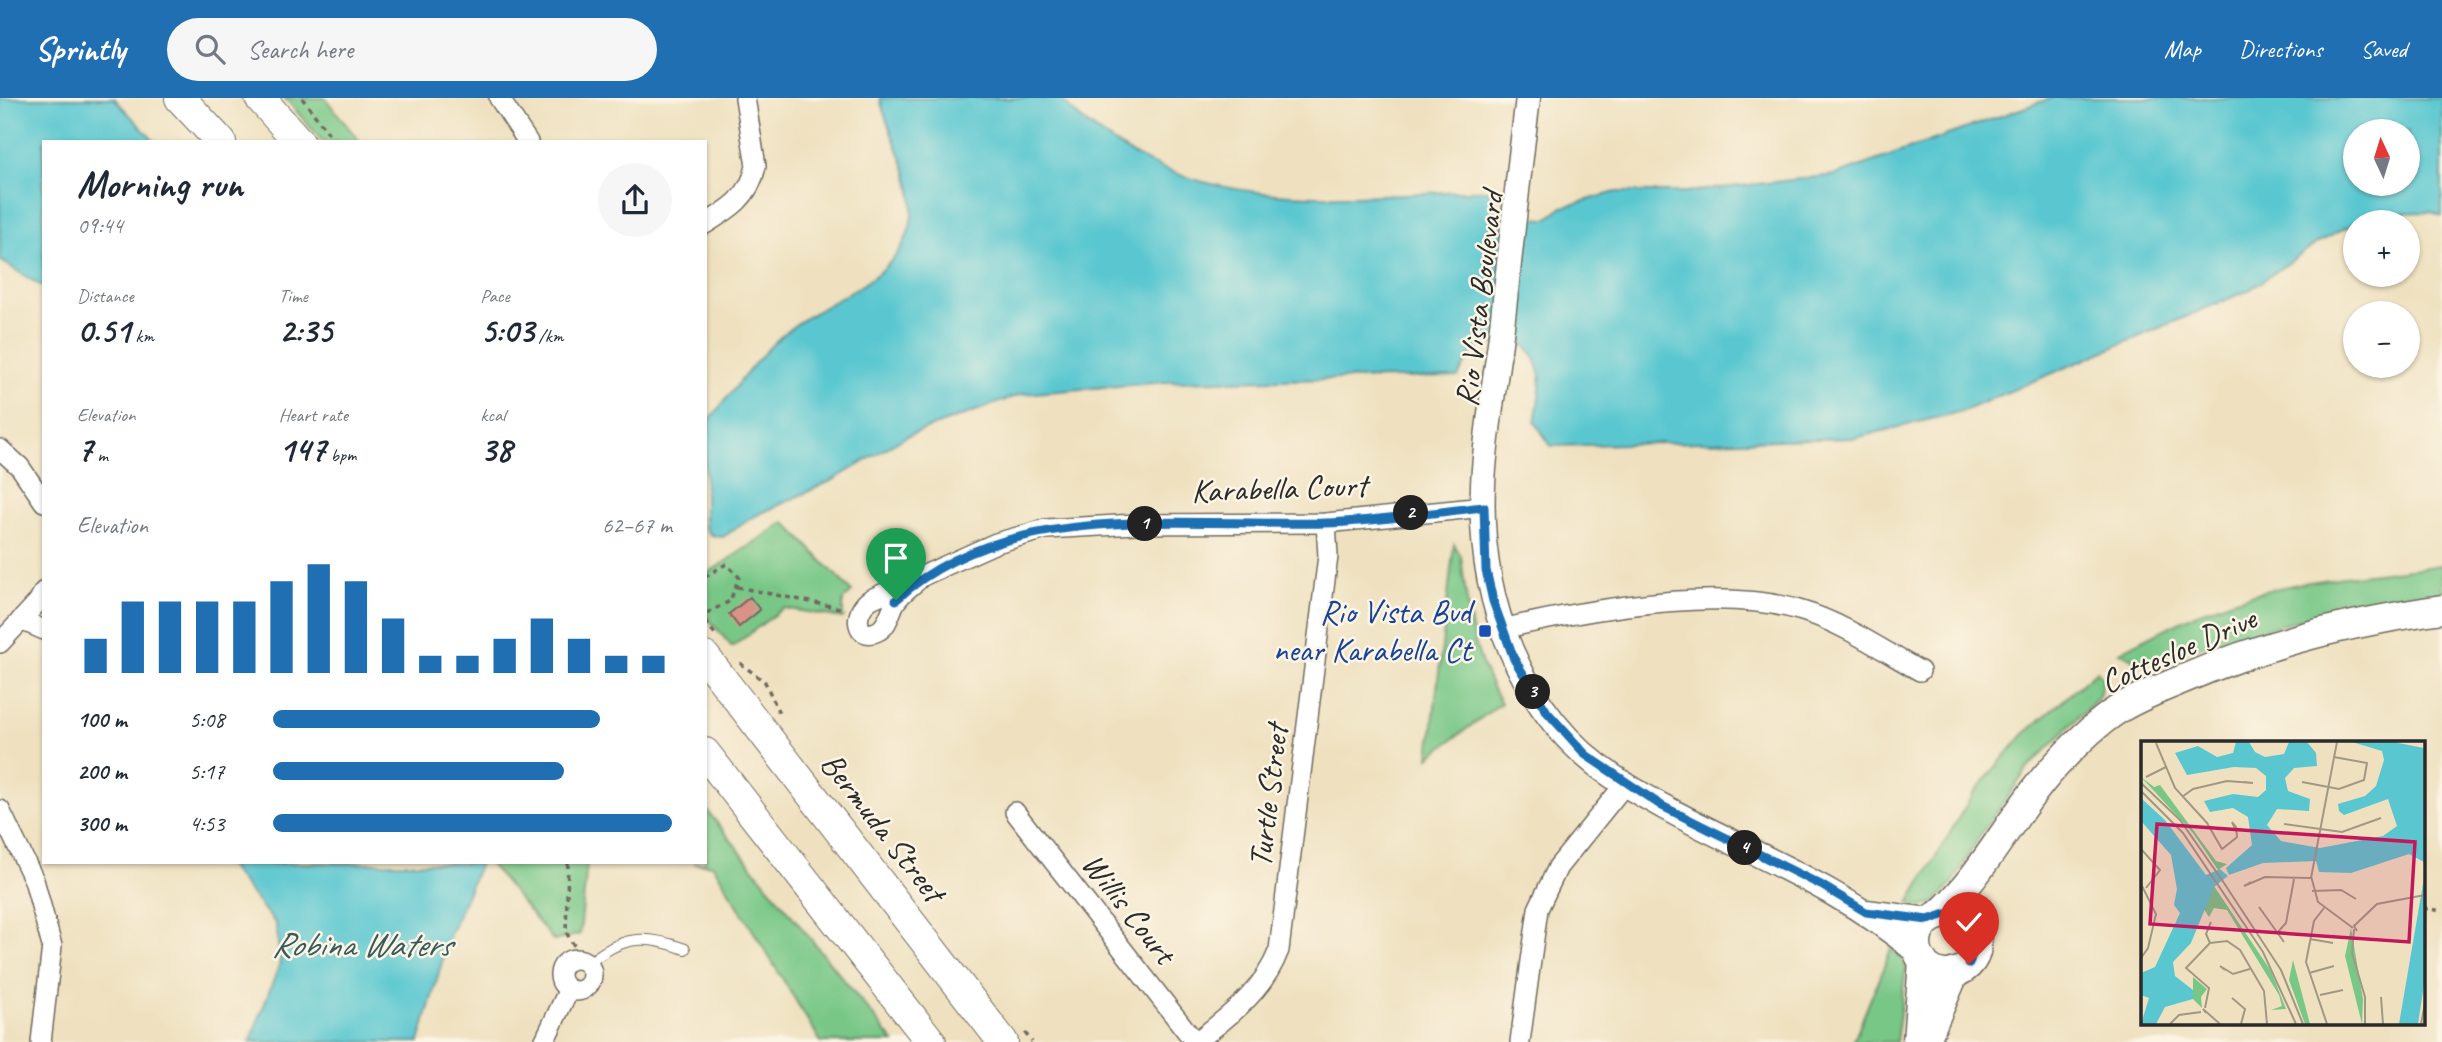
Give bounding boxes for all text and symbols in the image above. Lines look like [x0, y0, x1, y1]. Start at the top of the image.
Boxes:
search box [167, 18, 657, 81]
text: Sprintly [35, 28, 125, 70]
icon: search [191, 30, 229, 68]
text: Search here [247, 33, 353, 66]
text: Map [2164, 34, 2201, 64]
text: Directions [2239, 34, 2322, 64]
text: Saved [2360, 34, 2407, 64]
north arrow [2343, 119, 2420, 196]
map controls [2343, 119, 2420, 378]
text: Morning run [77, 161, 243, 208]
button: share [598, 163, 672, 237]
street label: Rio Vista Boulevard [1445, 184, 1514, 409]
button: + [2343, 210, 2420, 287]
text: 09:44 [77, 211, 123, 240]
text: Distance [77, 284, 134, 308]
text: Time [279, 284, 308, 308]
text: Pace [480, 284, 510, 308]
button: − [2343, 301, 2420, 378]
text: 0.51 [77, 308, 131, 353]
text: 2:35 [279, 308, 332, 353]
text: 5:03 [480, 308, 534, 353]
text: km [131, 324, 154, 348]
text: /km [534, 324, 563, 348]
text: Elevation [77, 403, 135, 427]
text: Heart rate [279, 403, 348, 427]
text: kcal [480, 403, 505, 427]
text: 7 [77, 427, 93, 472]
text: 147 [279, 427, 326, 472]
text: 38 [480, 427, 512, 472]
text: m [93, 443, 108, 467]
text: bpm [326, 443, 356, 467]
street label: Karabella Court [1191, 464, 1372, 512]
pin: 2 [1394, 496, 1428, 530]
text: 2 [1406, 500, 1415, 524]
pin: 1 [1128, 506, 1162, 542]
text: Elevation [77, 511, 148, 540]
text: 62–67 m [602, 511, 672, 540]
text: 1 [1140, 511, 1149, 535]
pin [866, 528, 926, 600]
icon: arrive [877, 539, 915, 577]
place label: Rio Vista Bvd near Karabella Ct [1273, 591, 1476, 671]
street label: Cottesloe Drive [2094, 596, 2264, 703]
marker: Rio Vista Bvd near Karabella Ct [1477, 623, 1493, 639]
pin: 3 [1516, 674, 1550, 710]
text: 3 [1528, 679, 1537, 703]
text: 100 m [77, 705, 127, 734]
text: 5:08 [189, 705, 225, 734]
street label: Turtle Street [1238, 718, 1298, 870]
inset map [2141, 741, 2424, 1024]
street label: Bermuda Street [811, 744, 957, 913]
text: 200 m [77, 757, 127, 786]
text: 5:17 [189, 757, 225, 786]
text: 300 m [77, 809, 127, 838]
text: 4:53 [189, 809, 225, 838]
pin: 4 [1728, 830, 1762, 866]
text: 4 [1740, 835, 1749, 859]
street label: Willis Court [1073, 844, 1187, 974]
pin [1939, 892, 1999, 964]
icon: check [1950, 903, 1988, 941]
water label: Robina Waters [271, 922, 457, 967]

